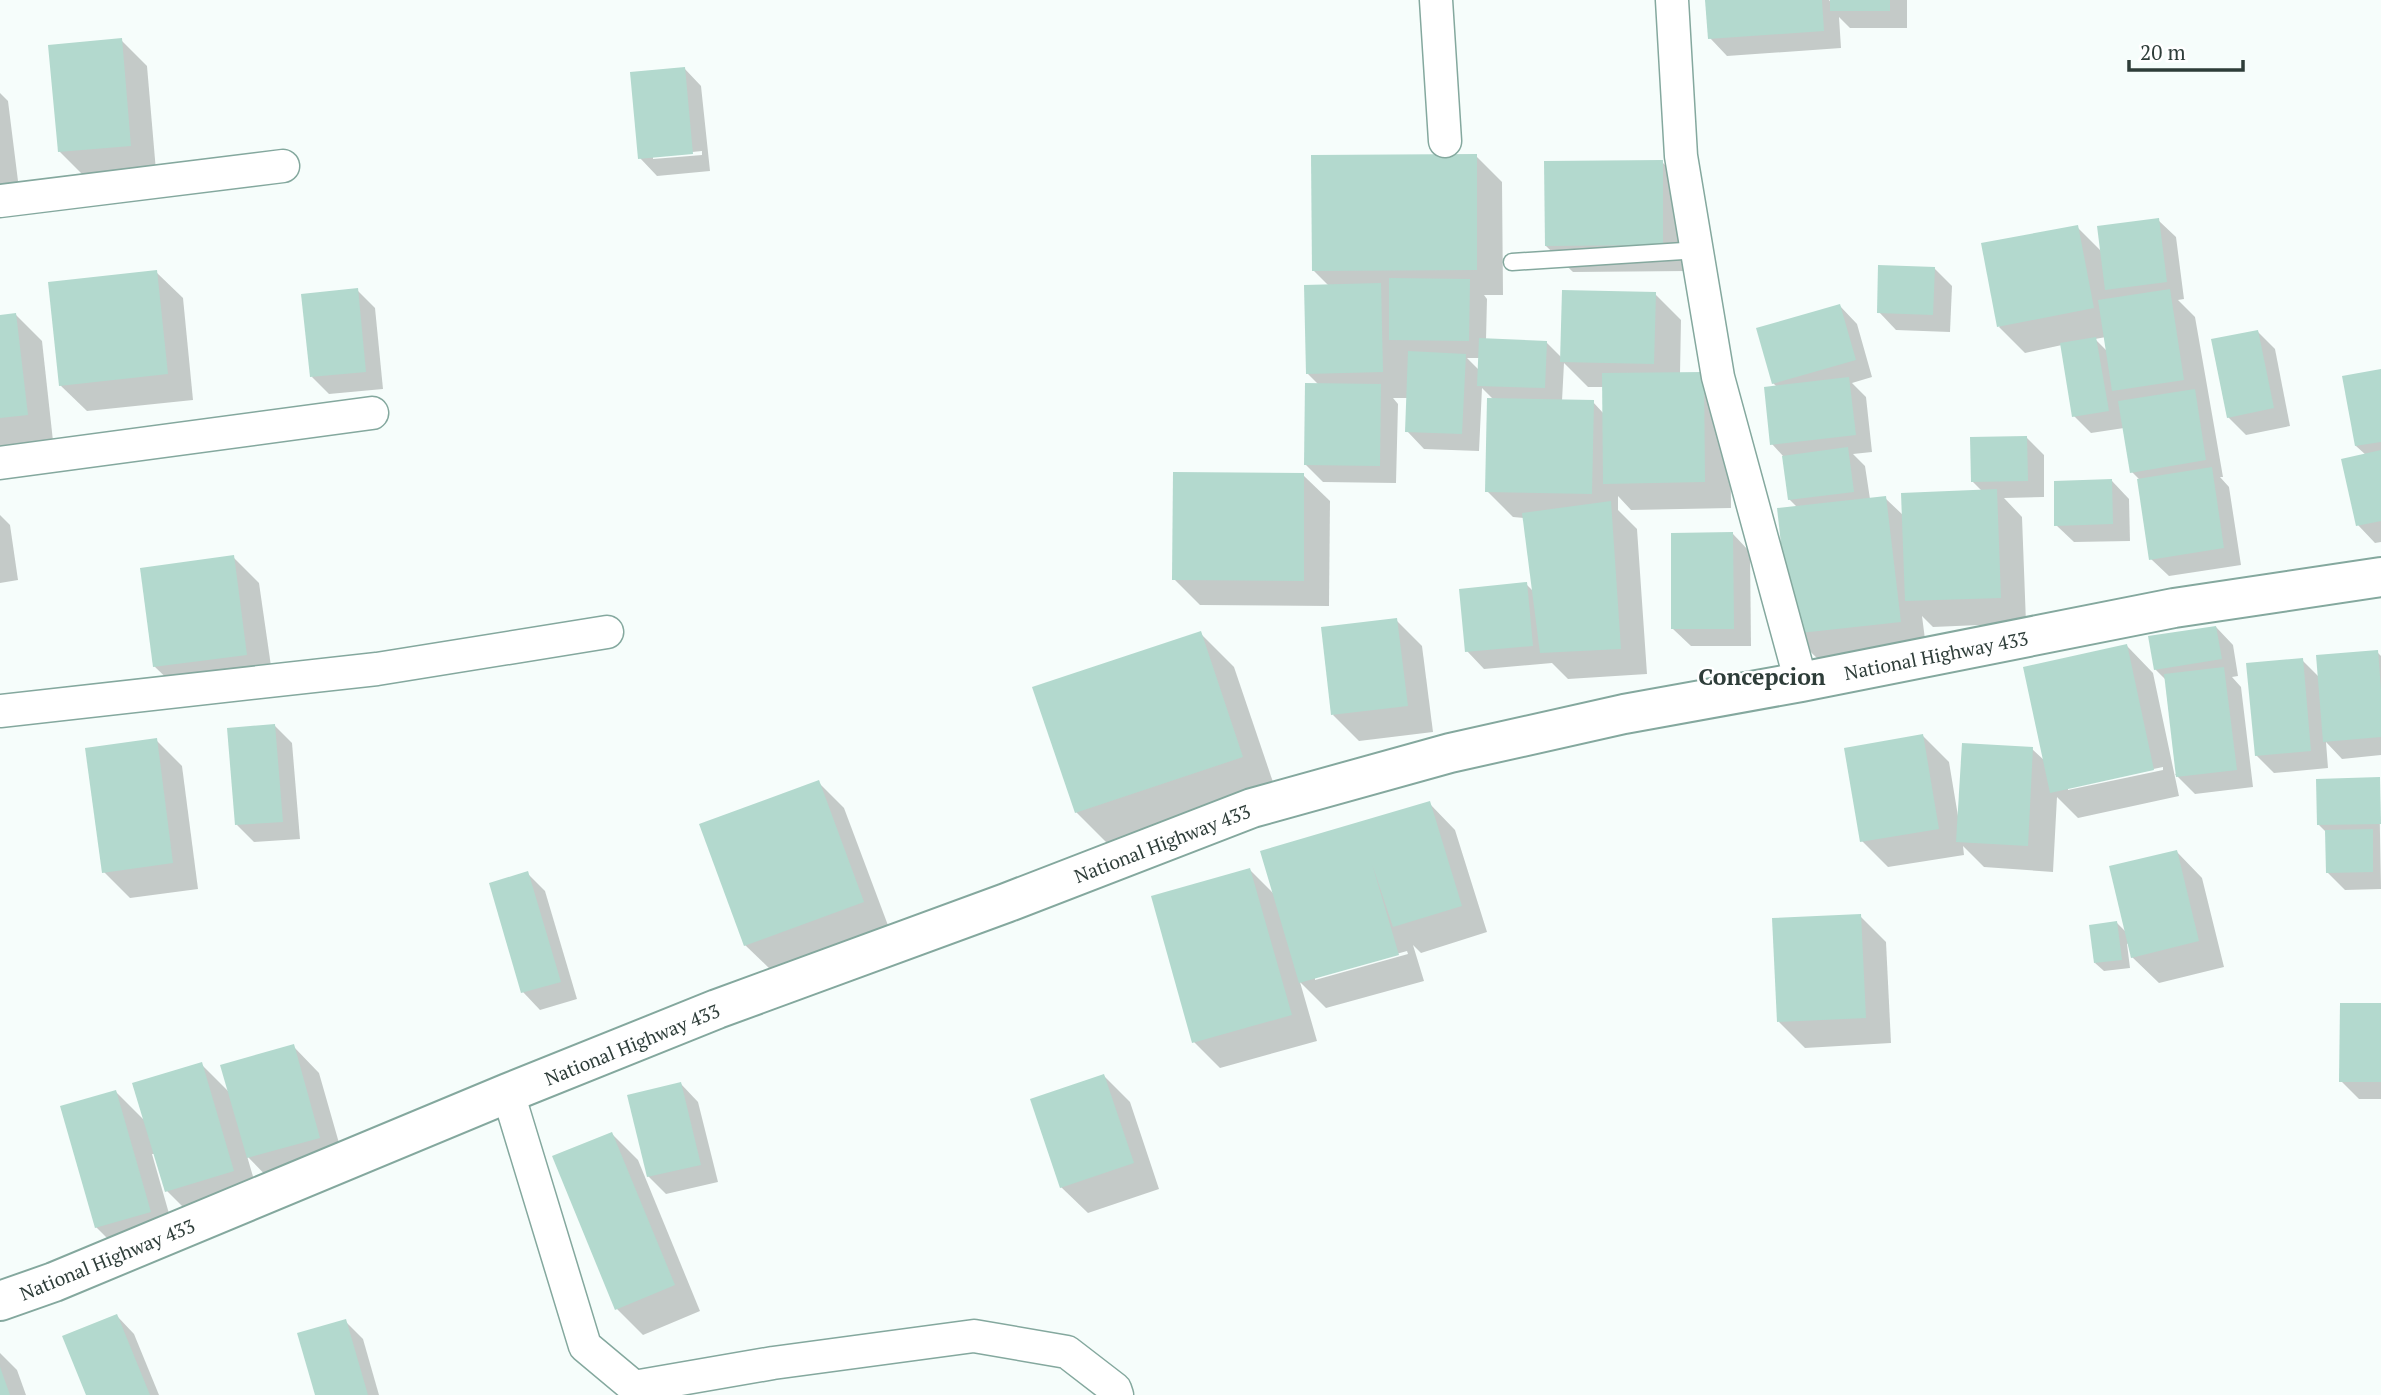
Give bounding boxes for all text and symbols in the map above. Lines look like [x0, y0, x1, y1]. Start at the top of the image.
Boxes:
scale bar [2129, 28, 2243, 72]
text: 20 m [2140, 38, 2186, 66]
street label: National Highway 433 [1842, 625, 2030, 685]
district label: Concepcion [1698, 661, 1826, 692]
street label: National Highway 433 [1070, 798, 1254, 888]
street label: National Highway 433 [541, 997, 723, 1091]
street label: National Highway 433 [16, 1212, 198, 1306]

